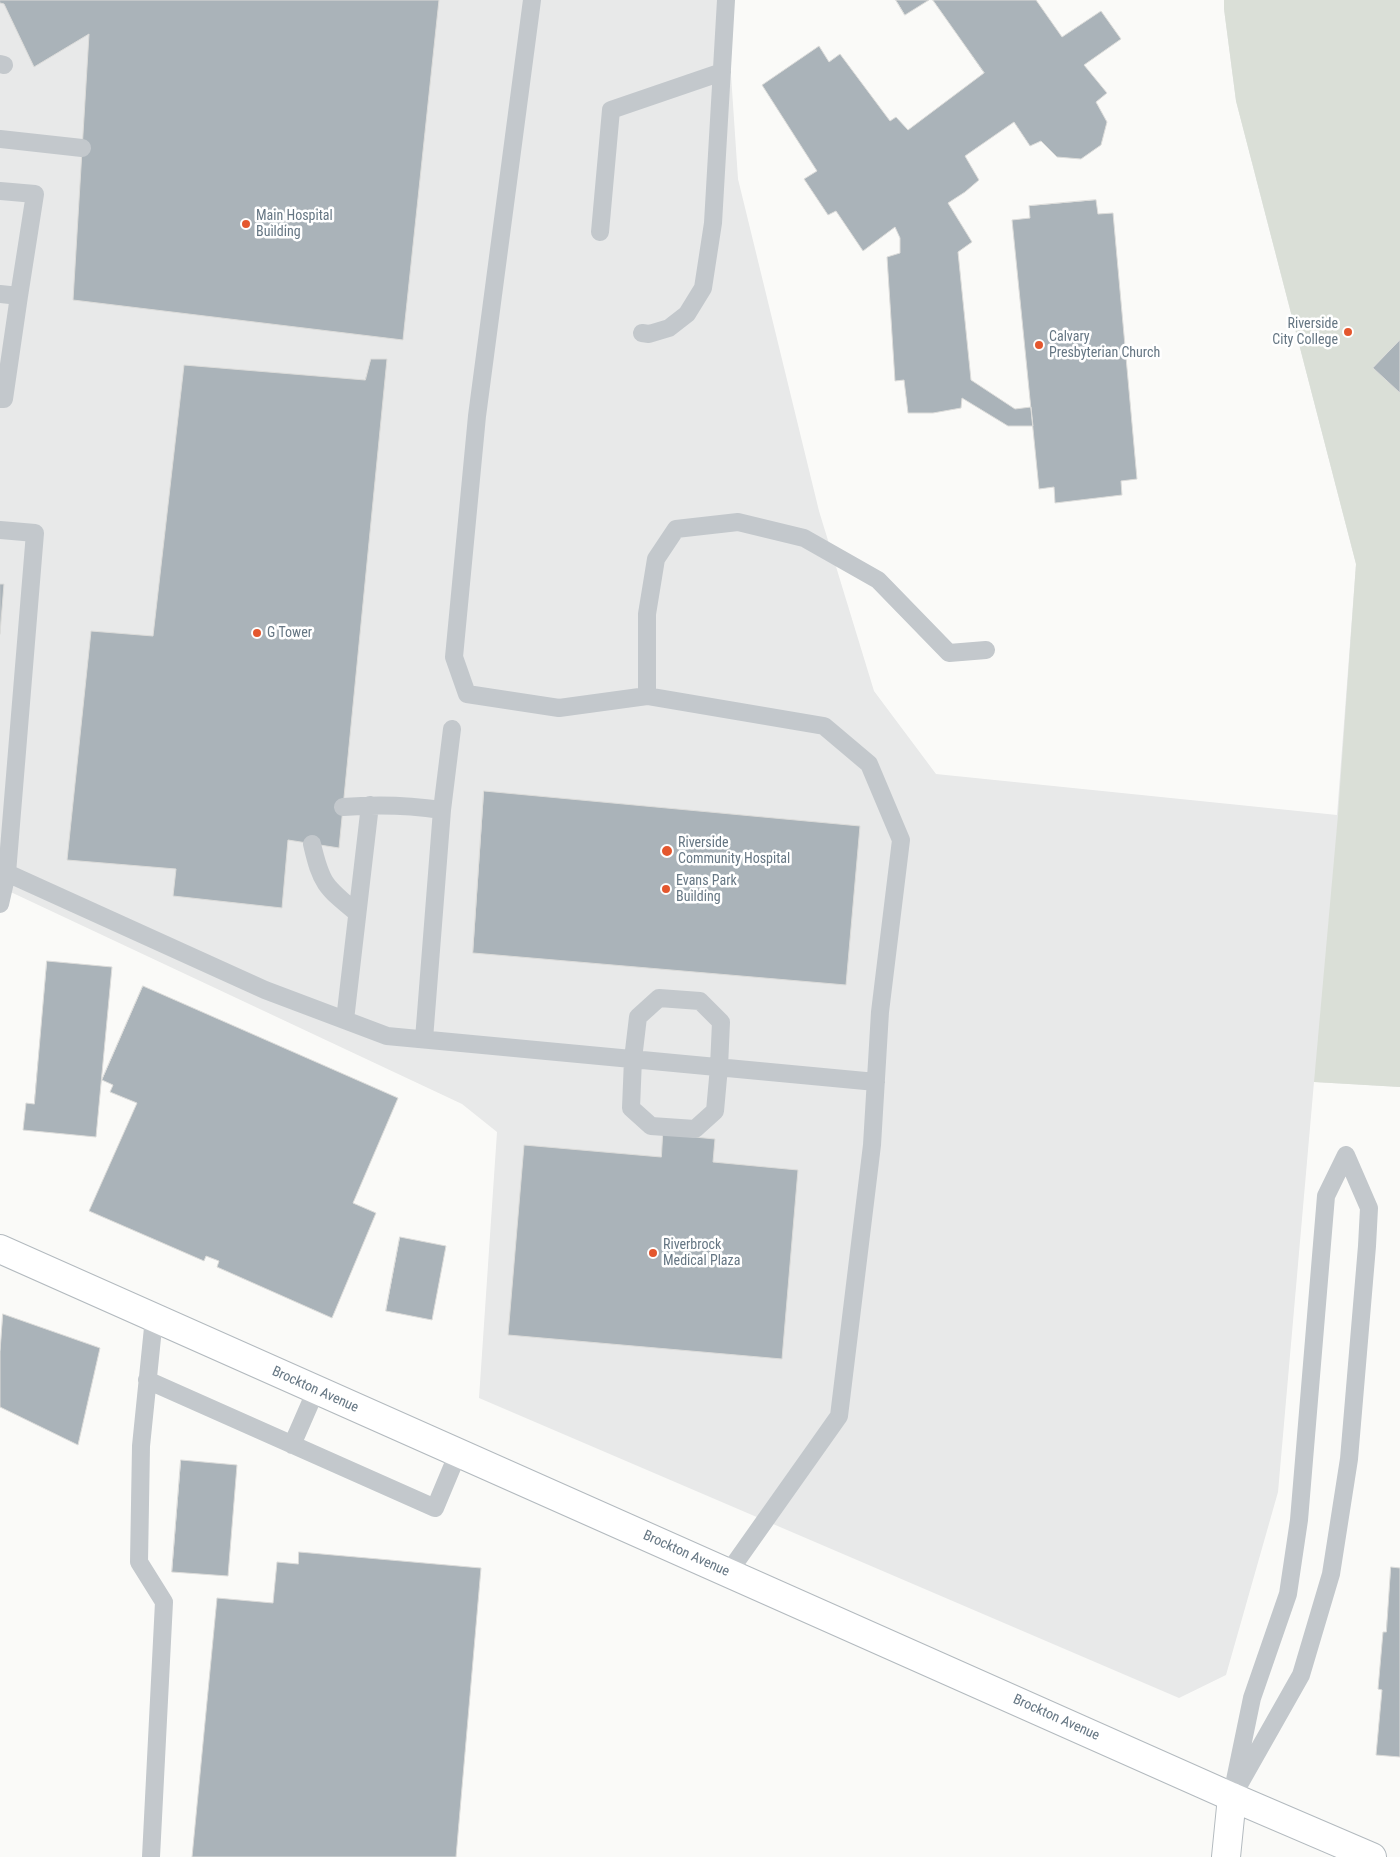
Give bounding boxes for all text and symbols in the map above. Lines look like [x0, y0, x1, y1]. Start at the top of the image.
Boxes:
place label: Main Hospital Building [256, 208, 333, 240]
marker: Main Hospital Building [240, 218, 252, 230]
place label: Riverside City College [1272, 316, 1338, 348]
marker: Riverside City College [1342, 326, 1354, 338]
place label: Calvary Presbyterian Church [1049, 329, 1160, 362]
marker: Calvary Presbyterian Church [1033, 339, 1045, 351]
place label: G Tower [267, 625, 312, 641]
marker: G Tower [251, 627, 263, 639]
place label: Riverside Community Hospital [678, 835, 790, 868]
marker: Riverside Community Hospital [660, 844, 674, 858]
place label: Evans Park Building [676, 873, 737, 906]
marker: Evans Park Building [660, 883, 672, 895]
place label: Riverbrock Medical Plaza [663, 1237, 740, 1270]
marker: Riverbrock Medical Plaza [647, 1247, 659, 1259]
street label: Brockton Avenue [269, 1363, 361, 1417]
street label: Brockton Avenue [640, 1527, 732, 1581]
street label: Brockton Avenue [1010, 1691, 1102, 1745]

